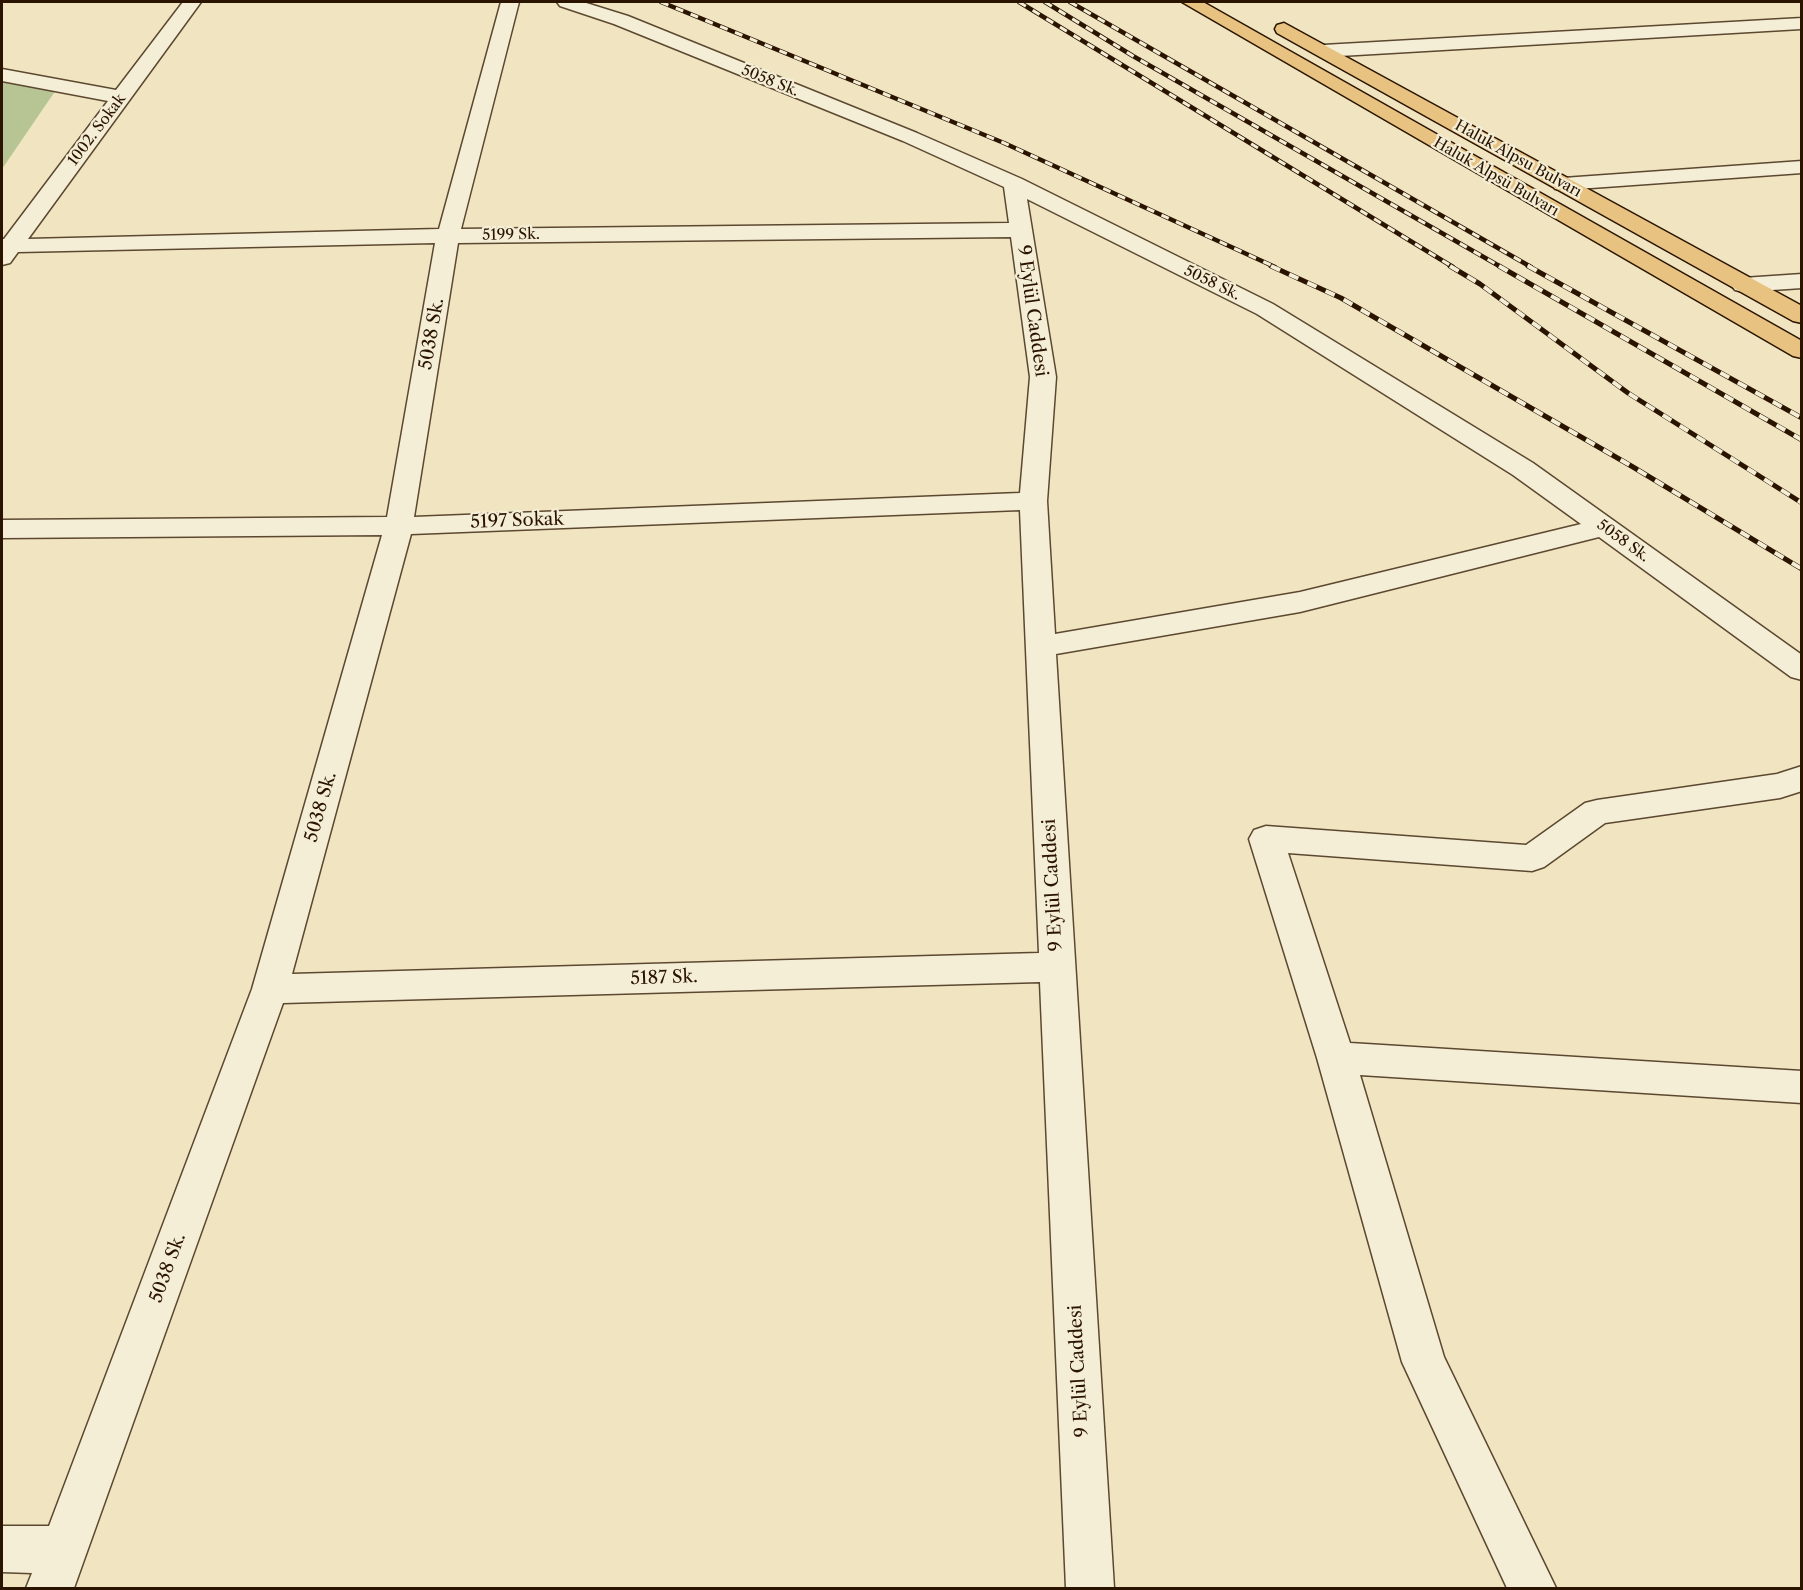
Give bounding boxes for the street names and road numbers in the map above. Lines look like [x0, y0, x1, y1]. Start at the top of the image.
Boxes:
street label: 5058 Sk. [739, 61, 801, 101]
street label: 1002. Sokak [64, 91, 130, 169]
street label: Haluk Alpsu Bulvarı [1451, 117, 1585, 201]
street label: Haluk Alpsü Bulvarı [1430, 134, 1562, 220]
street label: 5199 Sk. [482, 225, 540, 245]
street label: 9 Eylül Caddesi [1012, 244, 1052, 378]
street label: 5058 Sk. [1181, 262, 1243, 304]
street label: 5038 Sk. [415, 296, 449, 372]
street label: 5197 Sokak [470, 509, 564, 533]
street label: 5058 Sk. [1593, 516, 1653, 566]
street label: 5038 Sk. [301, 769, 341, 845]
street label: 9 Eylül Caddesi [1039, 818, 1067, 952]
street label: 5187 Sk. [630, 966, 698, 990]
street label: 5038 Sk. [145, 1230, 191, 1306]
street label: 9 Eylül Caddesi [1065, 1304, 1093, 1438]

